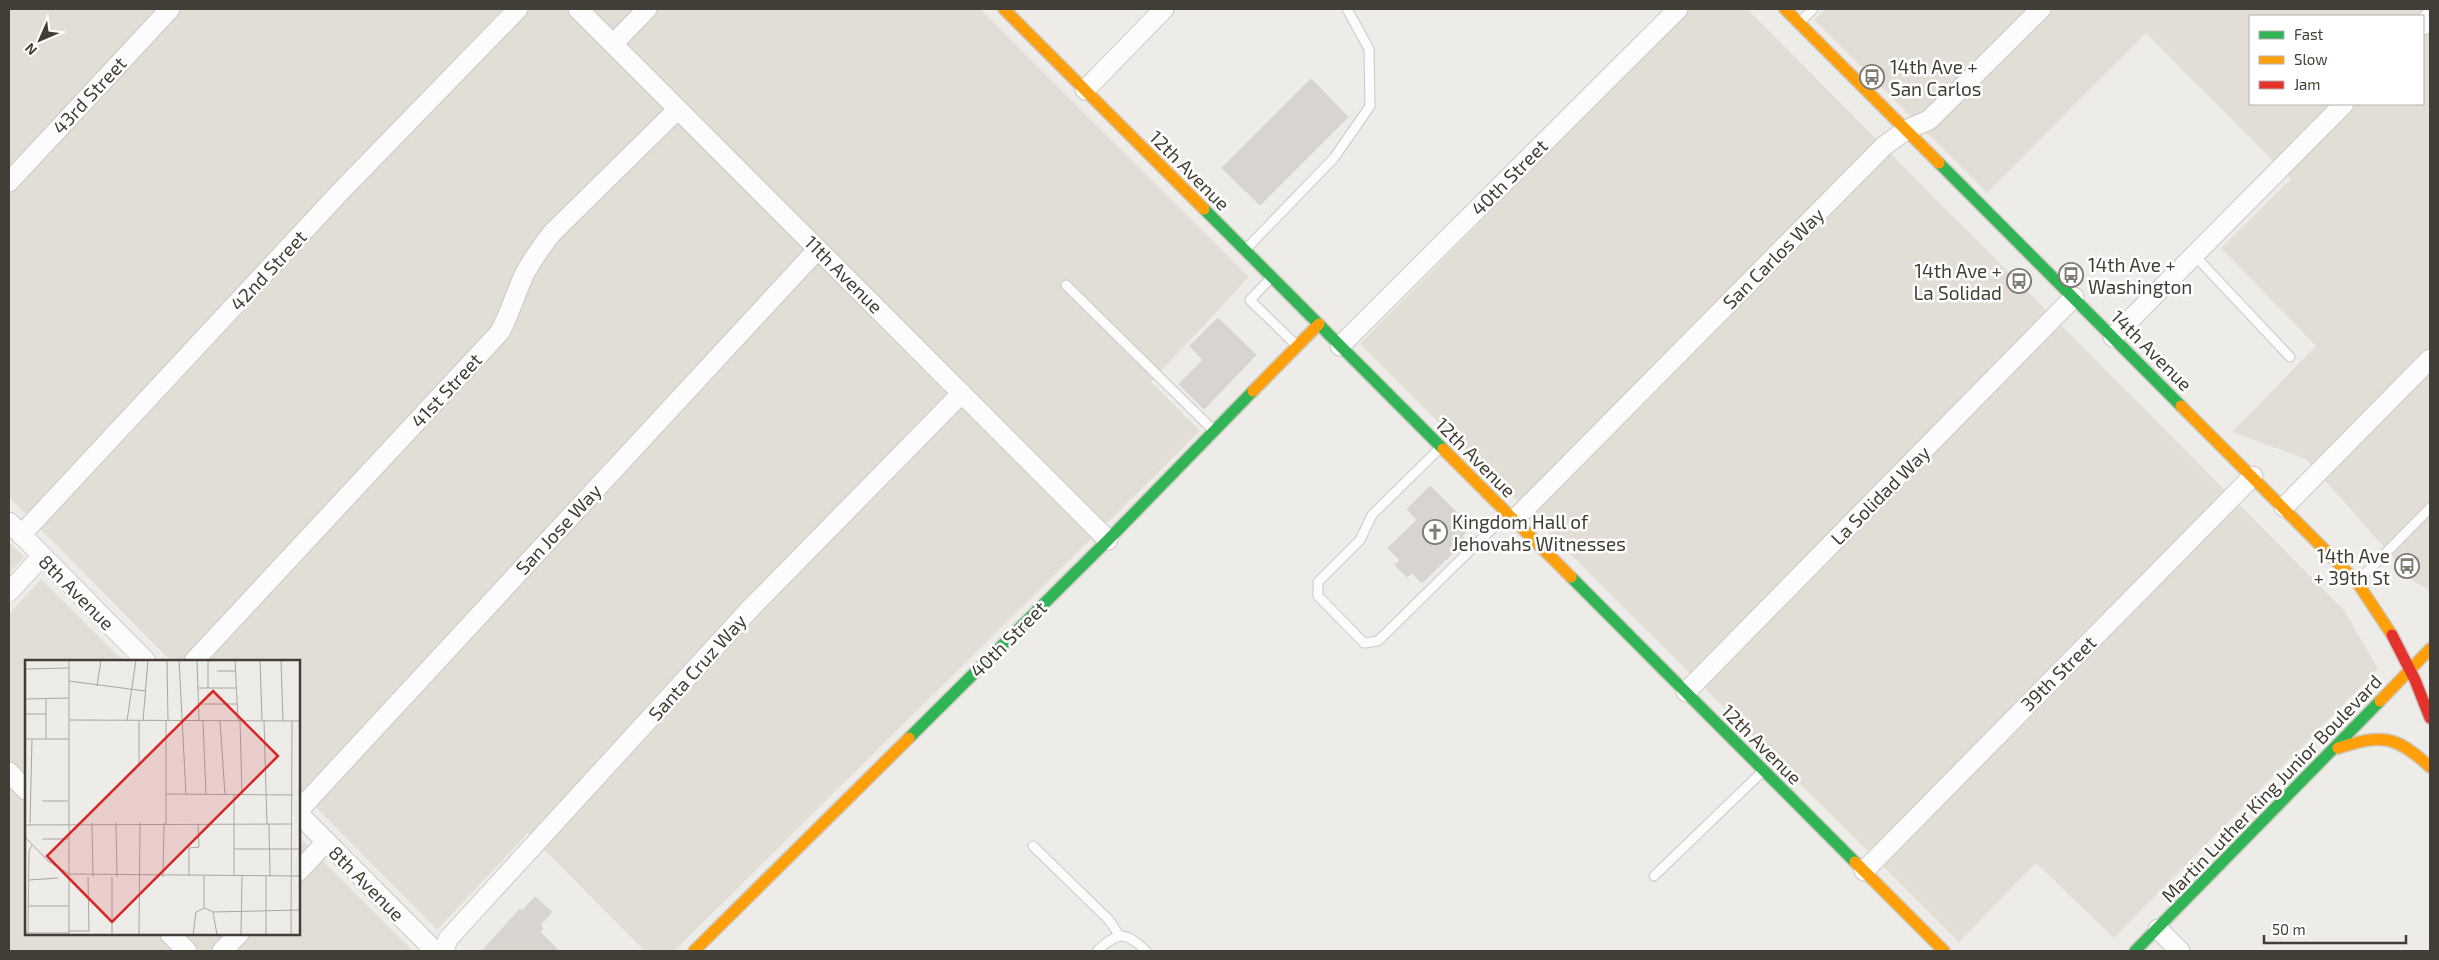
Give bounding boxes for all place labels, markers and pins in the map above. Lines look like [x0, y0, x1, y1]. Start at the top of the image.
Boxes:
place label: 14th Ave + San Carlos [1890, 55, 1981, 100]
bus stop icon: 14th Ave + San Carlos [1859, 64, 1885, 90]
place label: 14th Ave + Washington [2088, 253, 2192, 298]
place label: 14th Ave + La Solidad [1914, 259, 2002, 304]
bus stop icon: 14th Ave + Washington [2058, 262, 2084, 288]
bus stop icon: 14th Ave + La Solidad [2006, 268, 2032, 294]
place label: Kingdom Hall of Jehovahs Witnesses [1452, 510, 1626, 555]
church icon: Kingdom Hall of Jehovahs Witnesses [1422, 519, 1448, 545]
place label: 14th Ave + 39th St [2314, 544, 2390, 589]
bus stop icon: 14th Ave + 39th St [2394, 553, 2420, 579]

